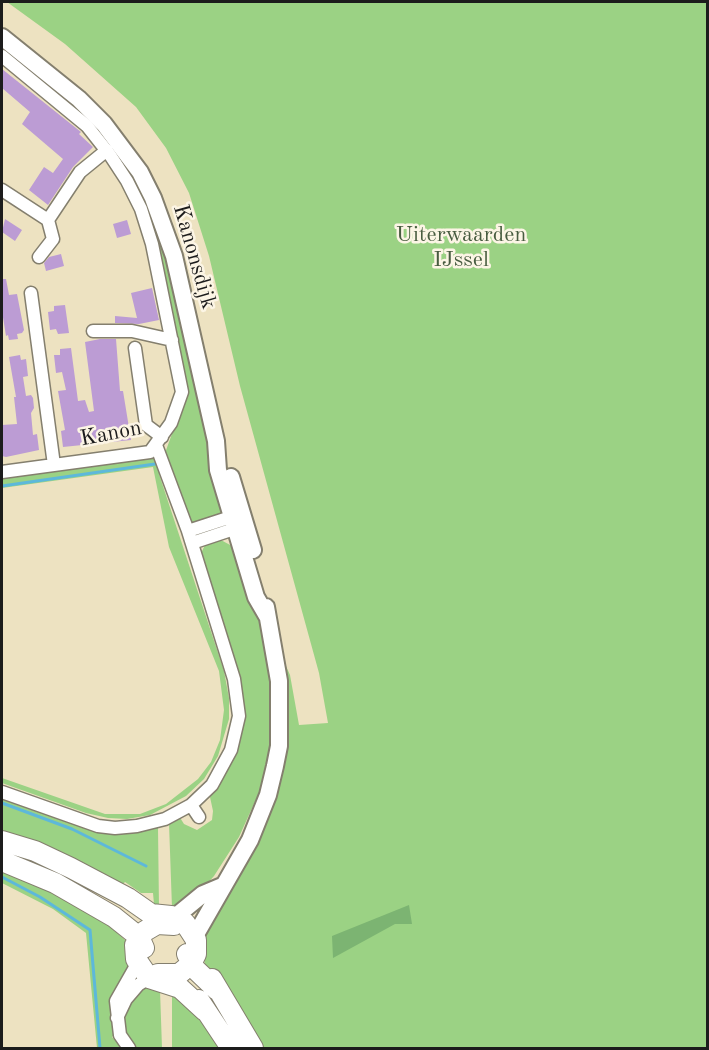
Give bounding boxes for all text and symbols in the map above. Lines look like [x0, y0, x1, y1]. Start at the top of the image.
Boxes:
street label: Kanonsdijk [166, 202, 222, 312]
park label: Uiterwaarden IJssel [396, 222, 526, 274]
street label: Kanon [78, 415, 144, 453]

